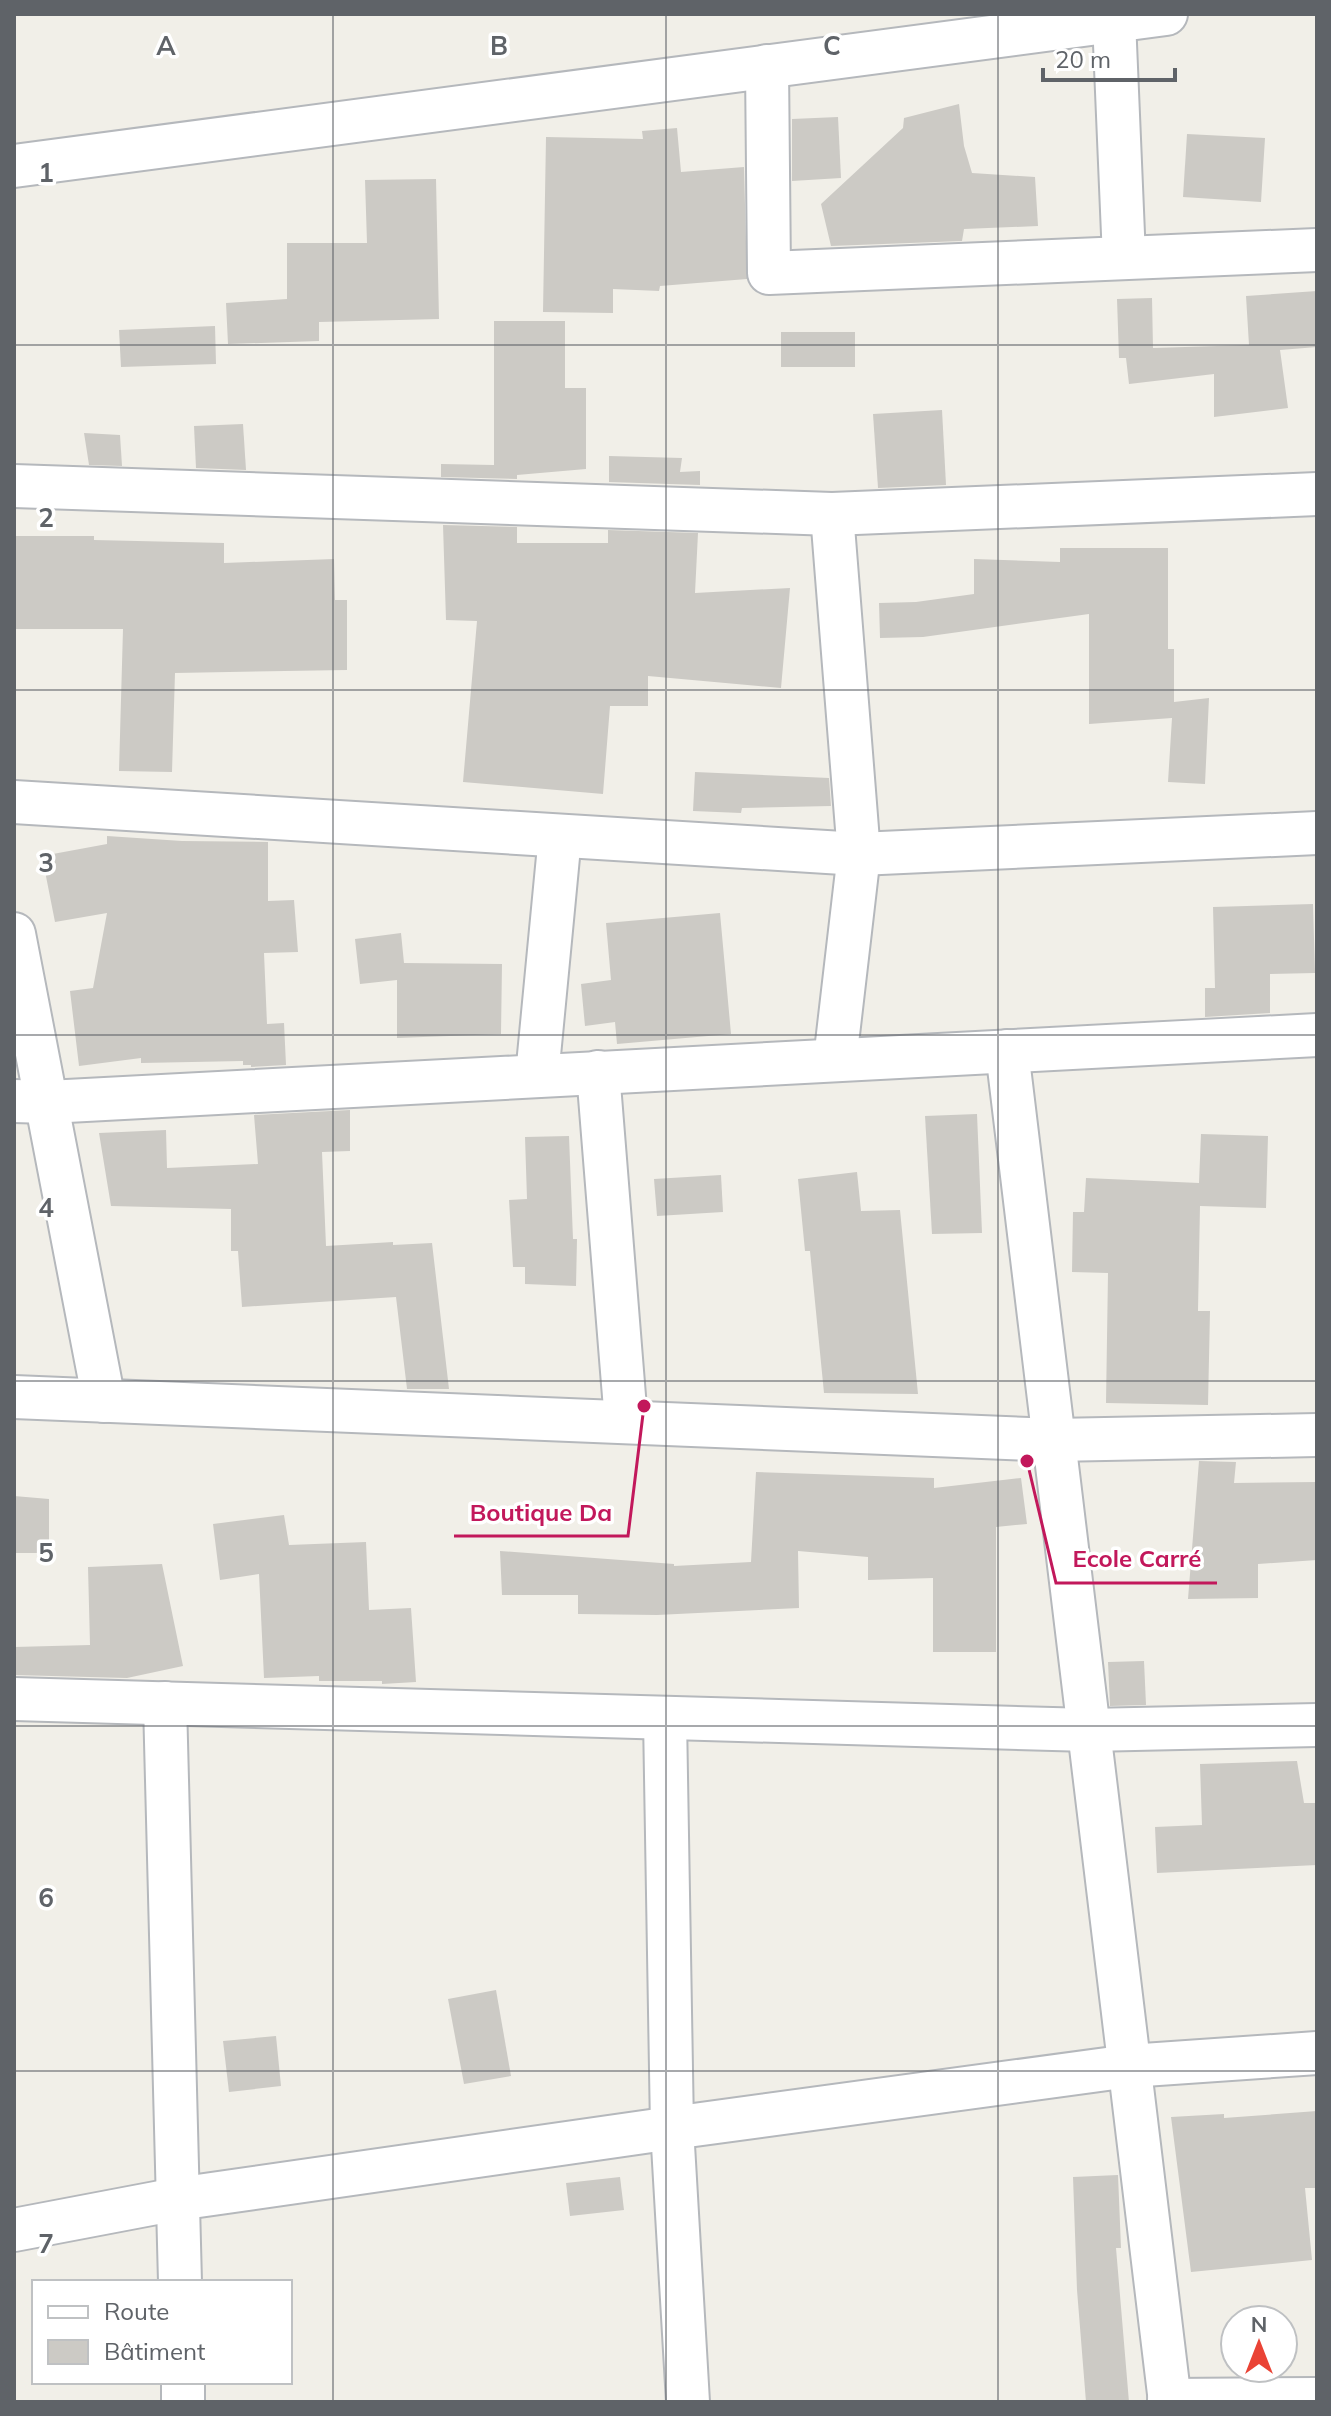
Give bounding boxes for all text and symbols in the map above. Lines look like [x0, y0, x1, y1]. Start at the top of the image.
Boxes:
text: A [156, 29, 176, 62]
text: B [490, 29, 508, 62]
text: C [823, 29, 841, 62]
scale bar [1043, 32, 1175, 82]
text: 20 m [1055, 44, 1111, 74]
text: 1 [38, 156, 54, 189]
text: 2 [38, 501, 54, 534]
text: 3 [38, 846, 54, 879]
text: 4 [38, 1191, 54, 1224]
callout: Boutique Da [454, 1488, 628, 1536]
text: Boutique Da [470, 1497, 612, 1527]
callout: Ecole Carré [1056, 1535, 1217, 1583]
text: 5 [38, 1536, 54, 1569]
text: Ecole Carré [1073, 1543, 1201, 1573]
text: 6 [38, 1881, 54, 1914]
text: 7 [38, 2227, 54, 2260]
legend [32, 2280, 292, 2384]
text: Route [104, 2296, 169, 2326]
north arrow [1219, 2304, 1299, 2384]
text: N [1251, 2310, 1267, 2338]
text: Bâtiment [104, 2336, 205, 2366]

